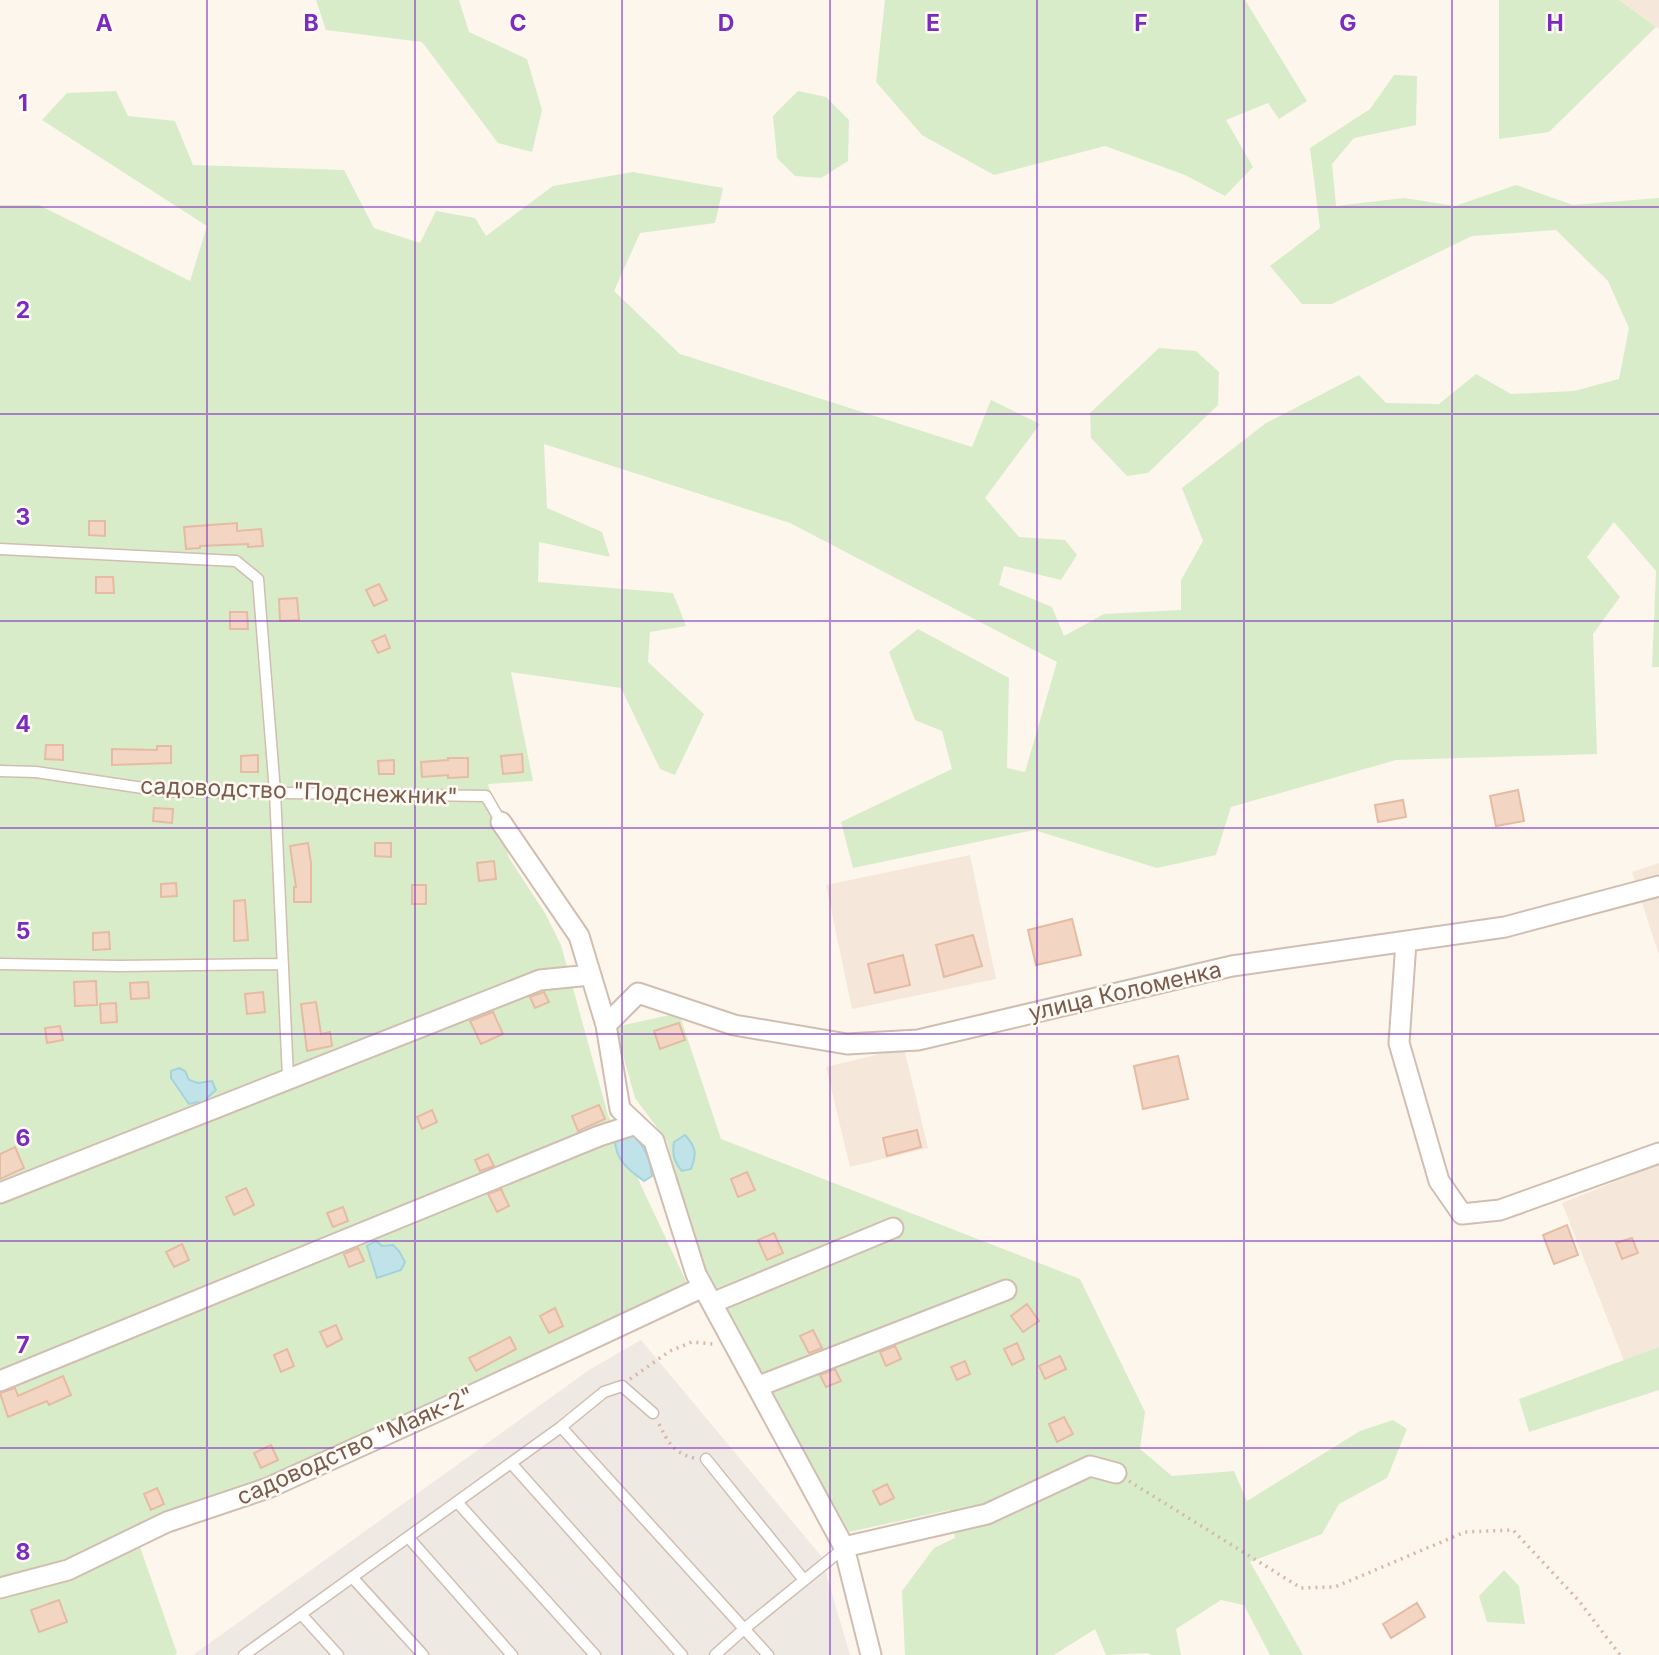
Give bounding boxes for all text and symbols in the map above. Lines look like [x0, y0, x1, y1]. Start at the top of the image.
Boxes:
text: A [95, 9, 113, 37]
text: B [303, 9, 319, 37]
text: C [509, 9, 527, 37]
text: D [718, 9, 734, 37]
text: E [926, 9, 940, 37]
text: F [1134, 9, 1148, 37]
text: G [1339, 9, 1357, 37]
text: H [1546, 9, 1564, 37]
text: 1 [18, 89, 28, 117]
text: 2 [16, 296, 30, 324]
text: 3 [16, 503, 30, 531]
text: 4 [15, 710, 31, 738]
street label: садоводство "Подснежник" [140, 771, 458, 811]
text: 5 [16, 917, 30, 945]
street label: улица Коломенка [1026, 955, 1224, 1027]
text: 6 [16, 1124, 30, 1152]
text: 7 [16, 1331, 30, 1359]
street label: садоводство "Маяк-2" [232, 1381, 478, 1511]
text: 8 [16, 1538, 30, 1566]

